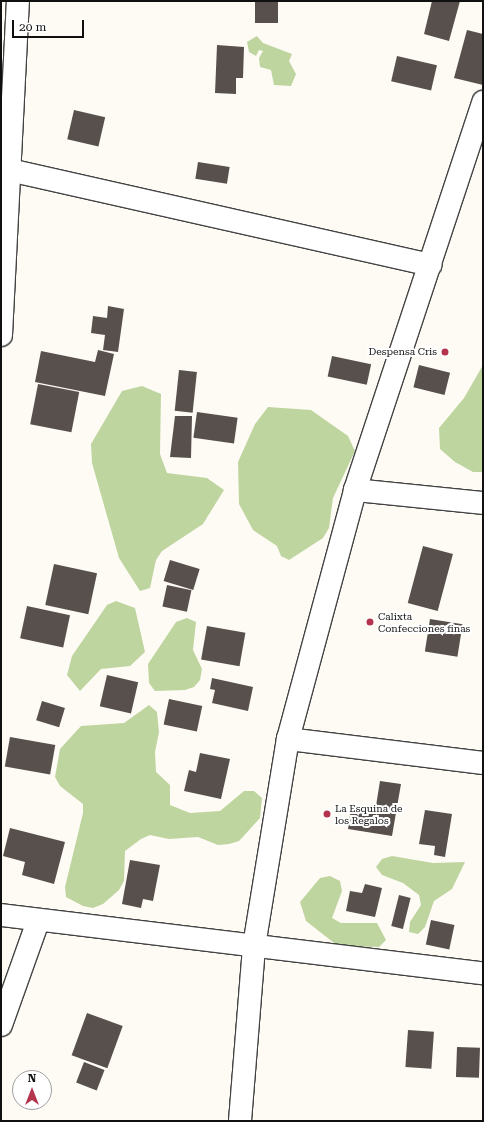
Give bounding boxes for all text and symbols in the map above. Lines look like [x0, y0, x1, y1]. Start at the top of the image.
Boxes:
scale bar [14, 12, 86, 38]
text: 20 m [19, 20, 46, 34]
place label: Despensa Cris [369, 346, 437, 358]
marker: Despensa Cris [440, 347, 450, 357]
place label: Calixta Confecciones finas [378, 610, 470, 634]
marker: Calixta Confecciones finas [365, 617, 375, 627]
place label: La Esquina de los Regalos [335, 802, 403, 826]
marker: La Esquina de los Regalos [322, 809, 332, 819]
north arrow [12, 1070, 52, 1110]
text: N [28, 1072, 36, 1085]

